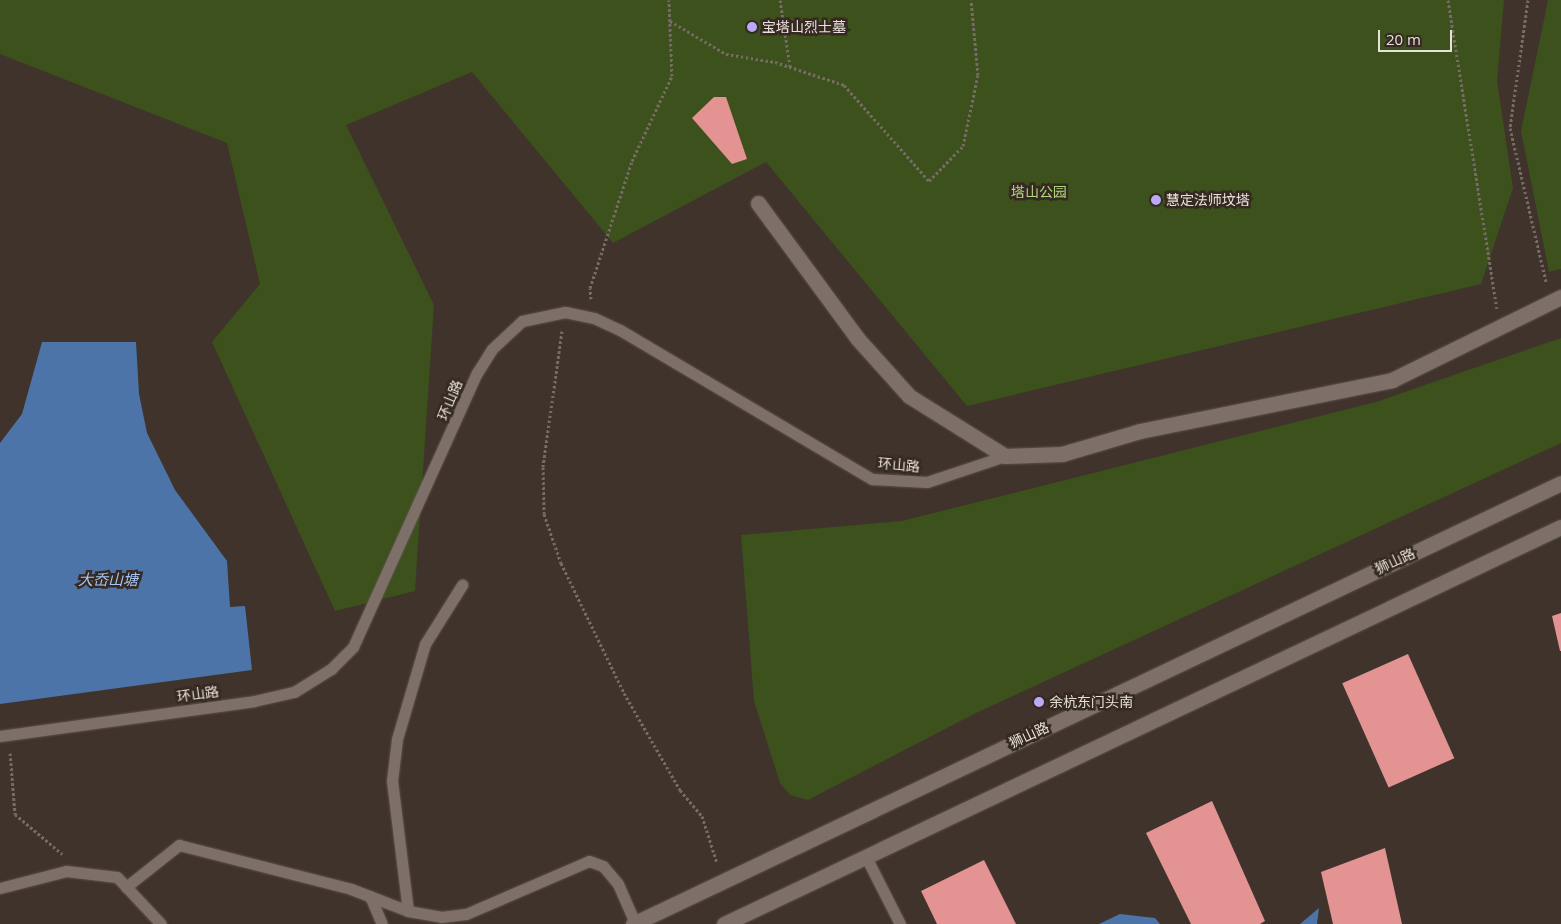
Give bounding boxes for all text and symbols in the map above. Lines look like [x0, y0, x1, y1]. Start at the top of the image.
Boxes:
place label: 宝塔山烈士墓 [762, 19, 846, 35]
scale bar [1381, 20, 1455, 52]
marker: 宝塔山烈士墓 [746, 21, 758, 33]
text: 20 m [1386, 29, 1421, 49]
park label: 塔山公园 [1011, 184, 1067, 200]
place label: 慧定法师坟塔 [1166, 192, 1250, 208]
marker: 慧定法师坟塔 [1150, 194, 1162, 206]
street label: 环山路 [434, 377, 466, 423]
street label: 环山路 [877, 455, 921, 475]
street label: 狮山路 [1372, 545, 1418, 577]
water label: 大岙山塘 [78, 571, 138, 589]
street label: 环山路 [176, 683, 220, 705]
place label: 余杭东门头南 [1049, 694, 1133, 710]
marker: 余杭东门头南 [1033, 696, 1045, 708]
street label: 狮山路 [1006, 719, 1052, 751]

